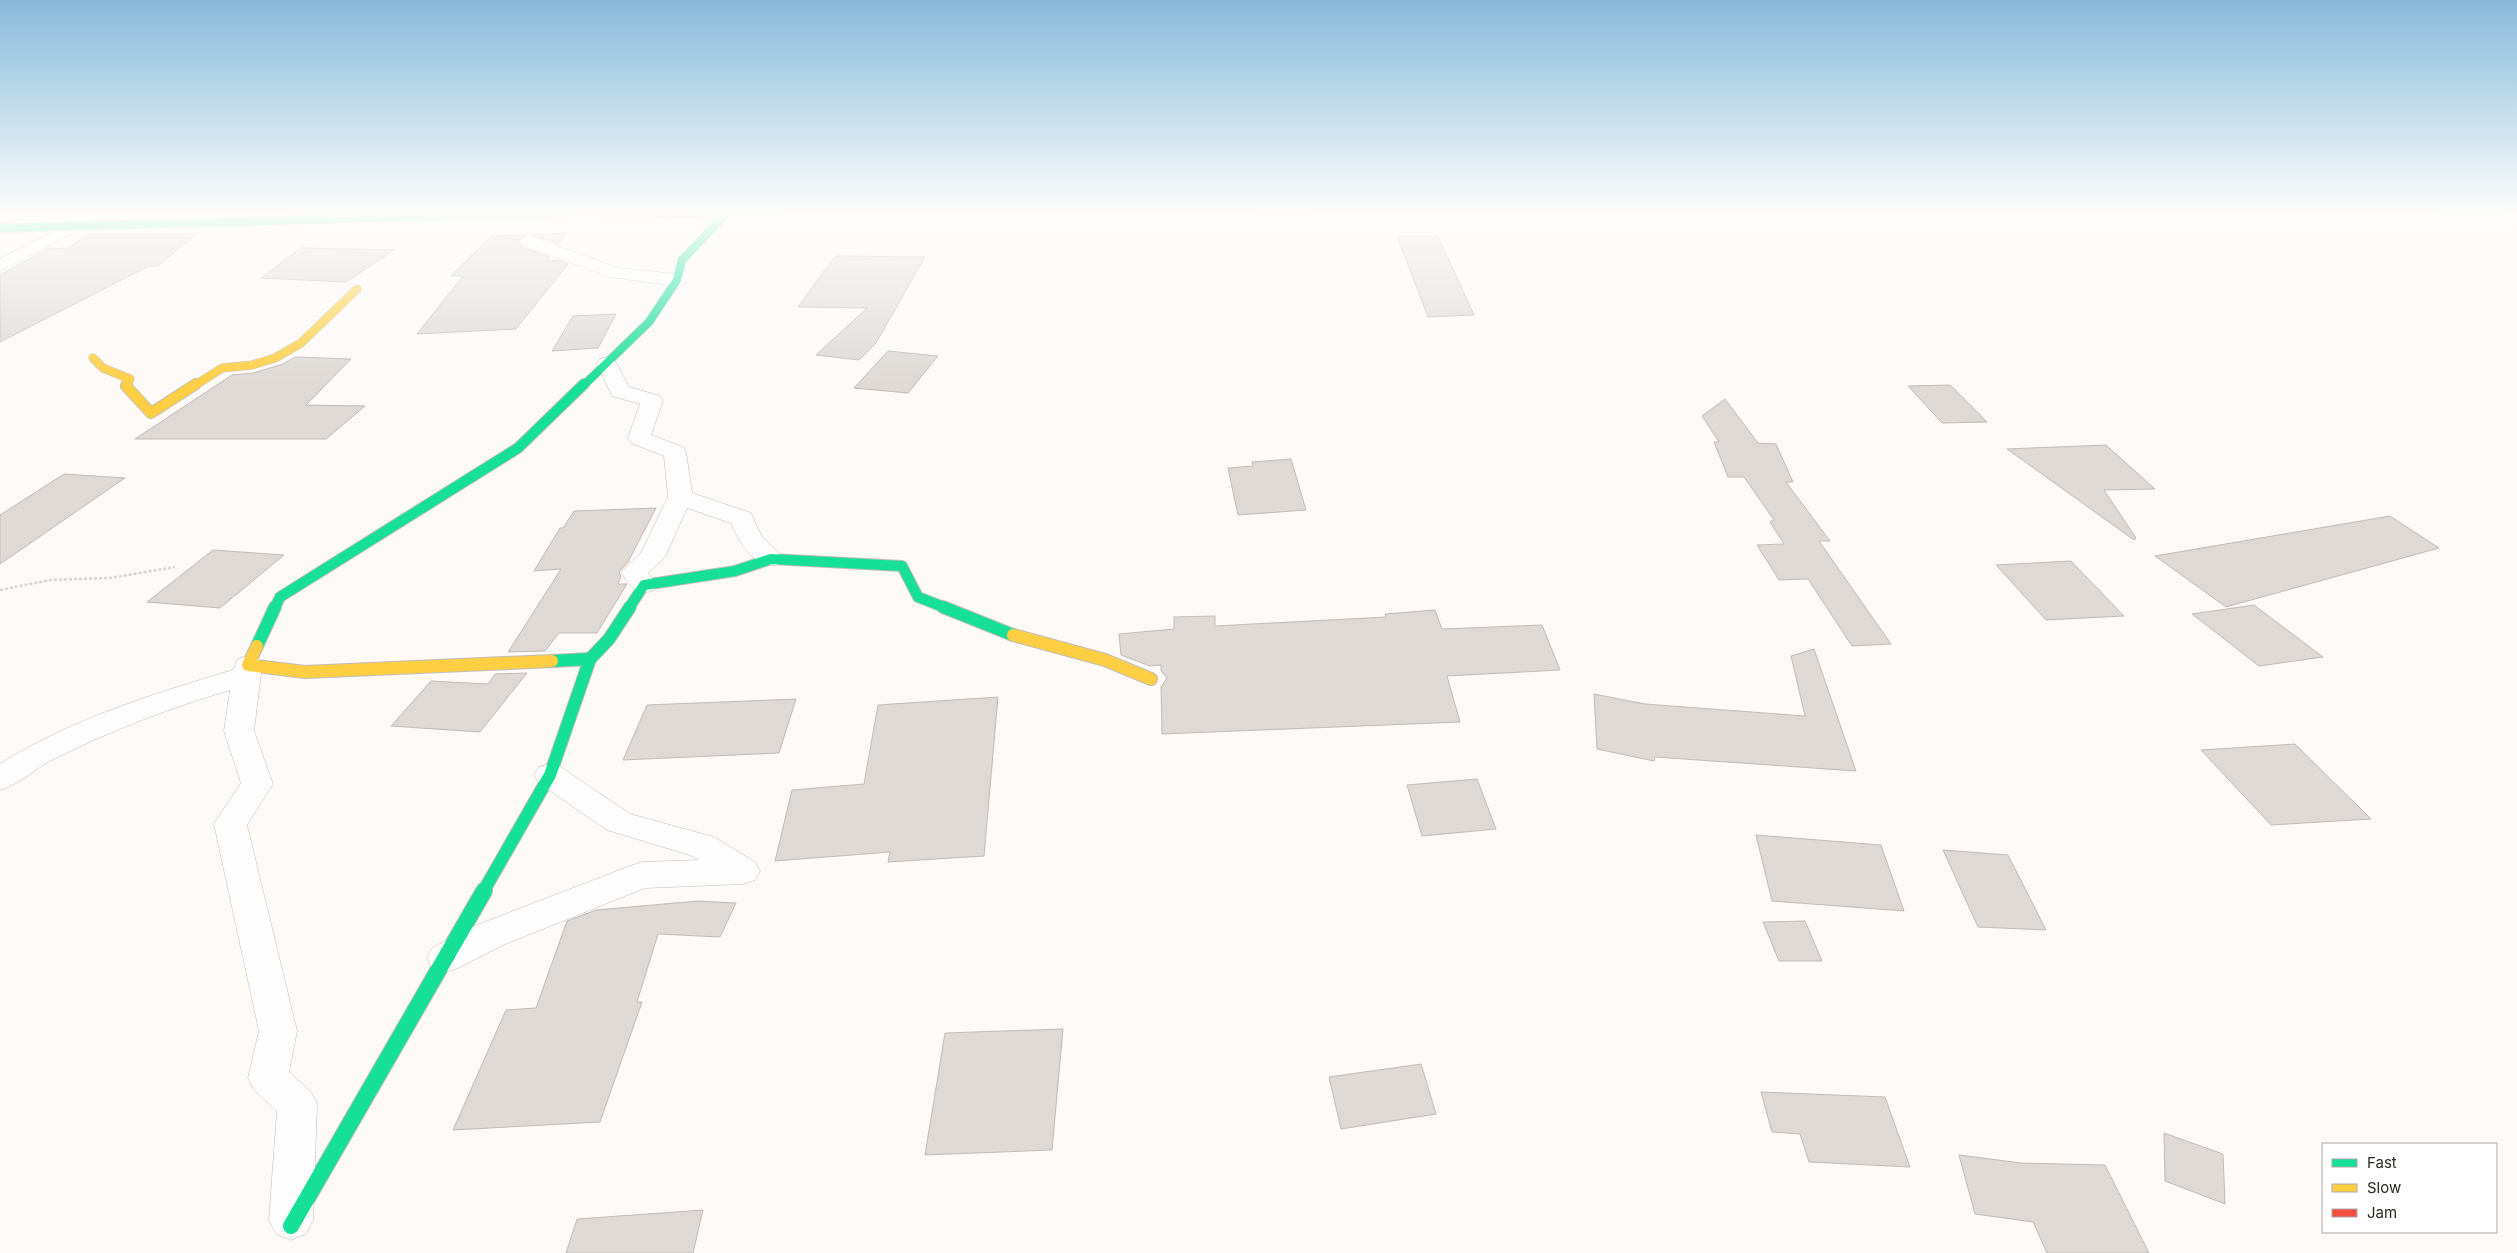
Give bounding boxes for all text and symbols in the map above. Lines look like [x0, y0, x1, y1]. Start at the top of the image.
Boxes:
legend [2322, 1143, 2497, 1233]
text: Fast [2367, 1153, 2397, 1172]
text: Slow [2367, 1178, 2401, 1197]
text: Jam [2367, 1203, 2397, 1222]

